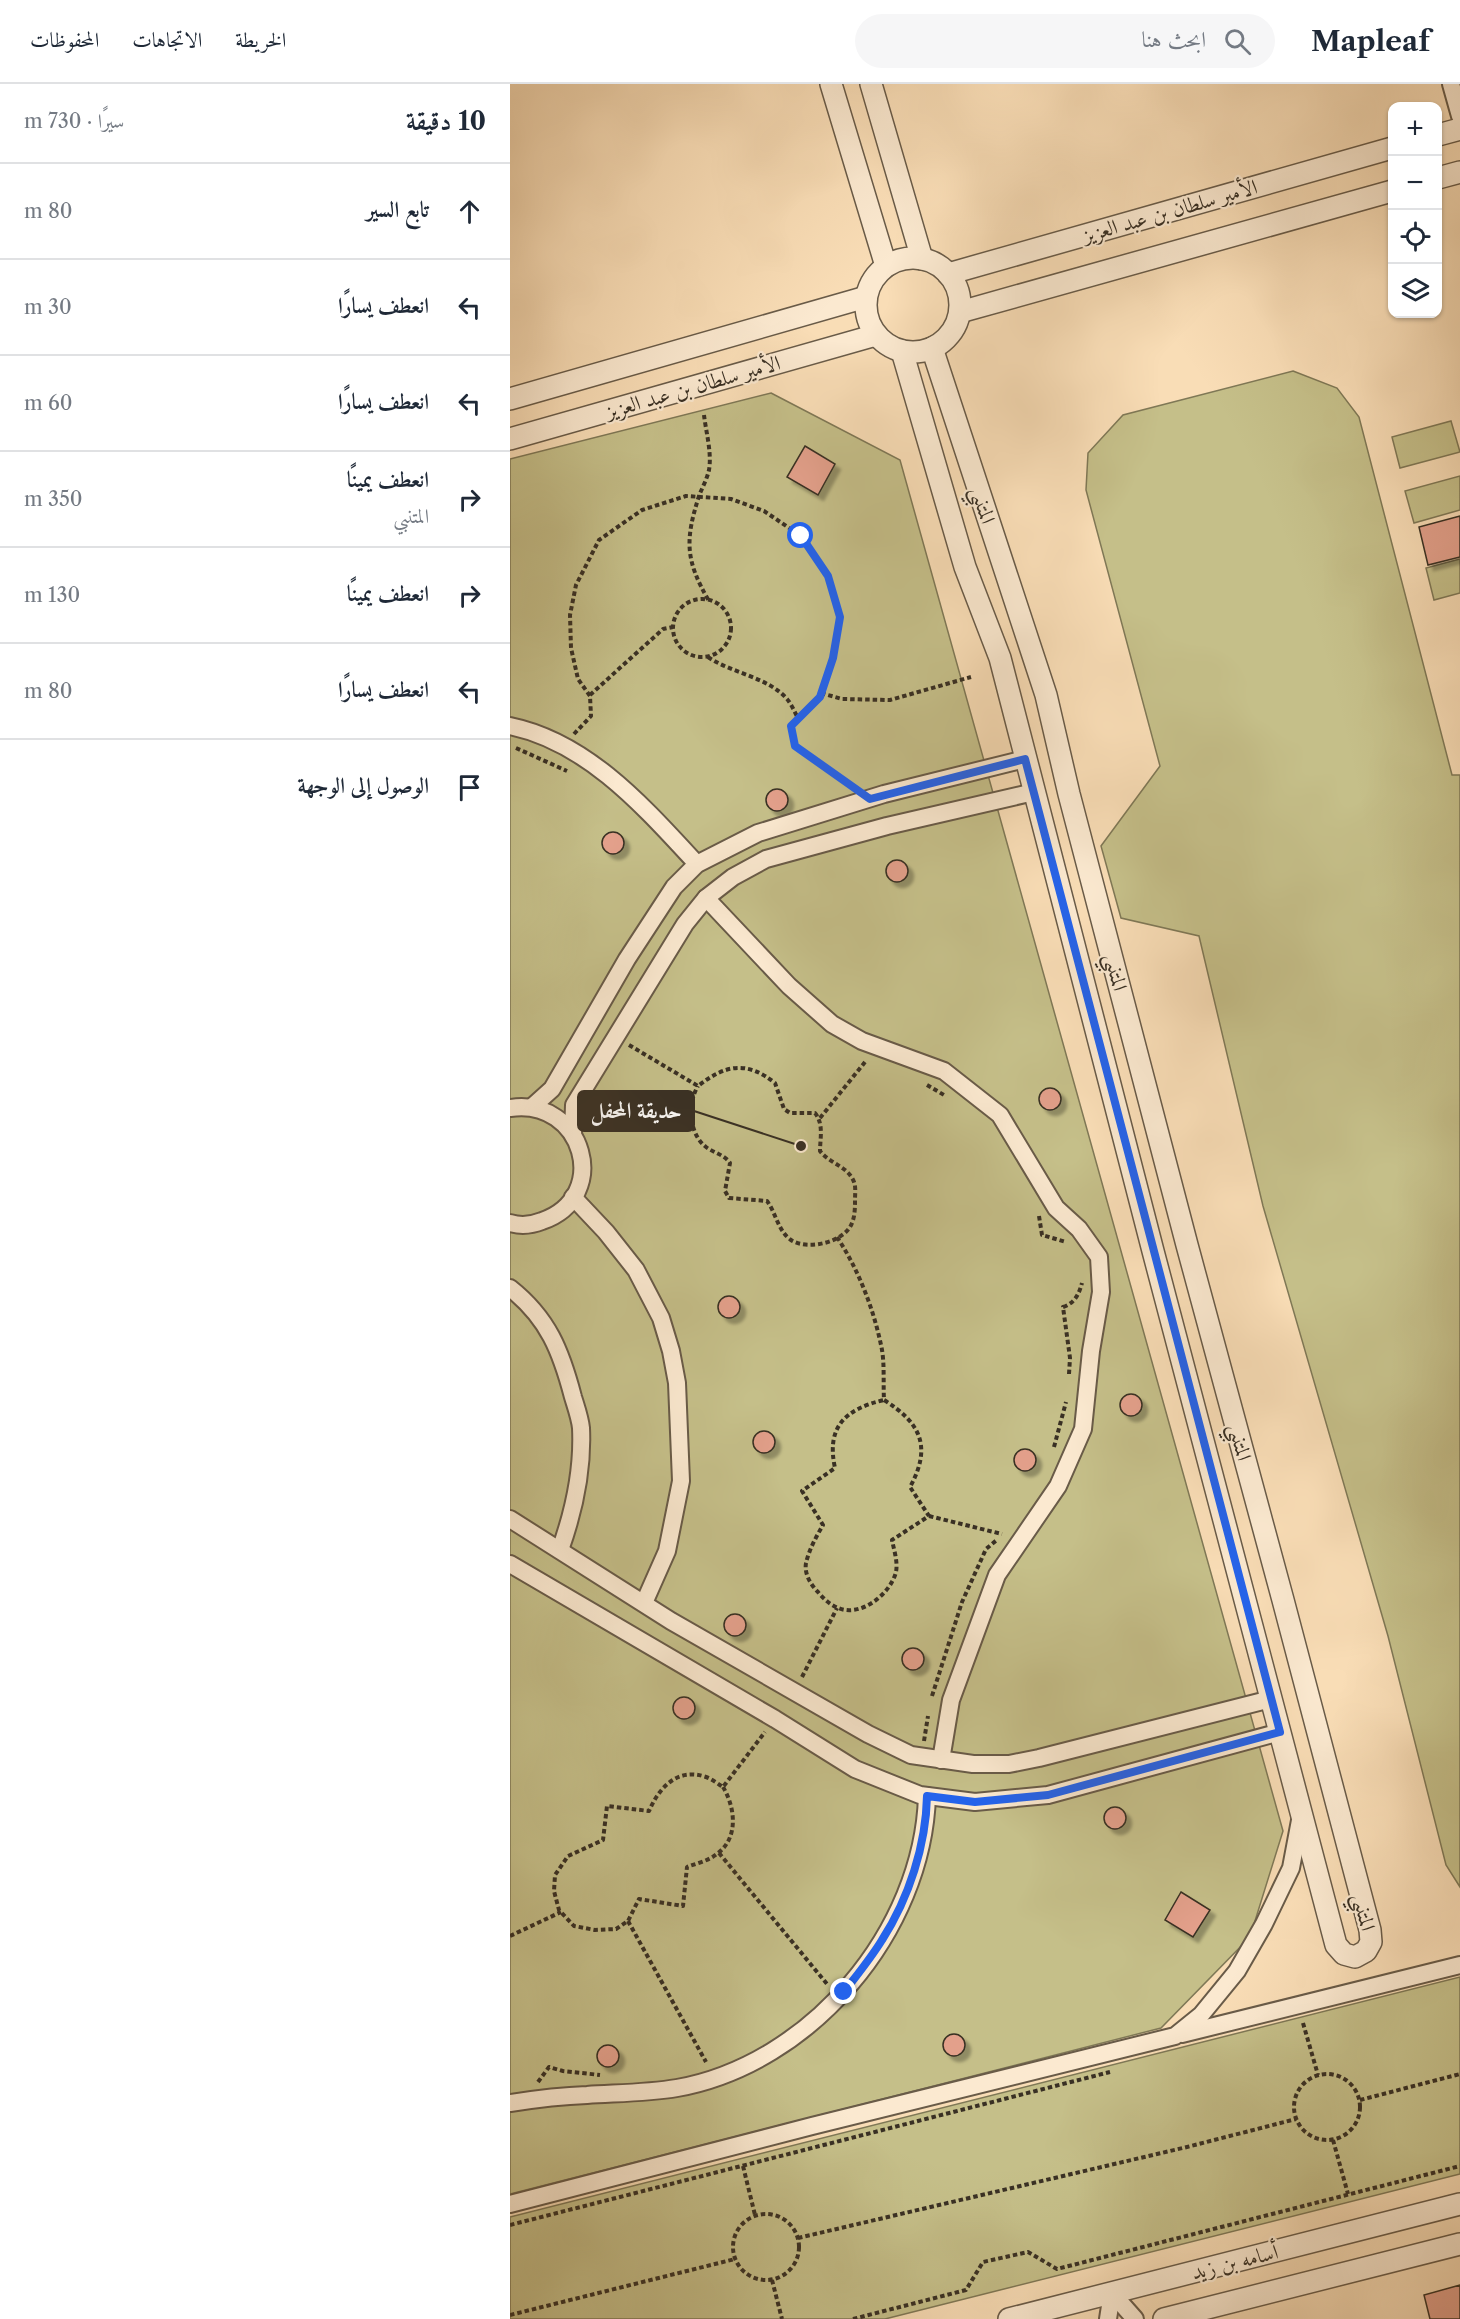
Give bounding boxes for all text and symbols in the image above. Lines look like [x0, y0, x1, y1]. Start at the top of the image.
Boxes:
search box [855, 14, 1275, 68]
text: Mapleaf [1311, 24, 1430, 58]
icon: search [1221, 25, 1254, 58]
text: ابحث هنا [1141, 26, 1206, 53]
text: المحفوظات [30, 27, 99, 52]
text: الاتجاهات [132, 27, 202, 52]
text: الخريطة [235, 27, 286, 52]
map controls [1388, 102, 1442, 318]
button: + [1388, 102, 1442, 156]
text: 10 دقيقة [406, 105, 486, 137]
text: سيرًا · 730 m [24, 109, 124, 133]
button: − [1388, 156, 1442, 210]
street label: الأمير سلطان بن عبد العزيز [1077, 172, 1260, 249]
icon: ahead [453, 195, 486, 228]
text: تابع السير [366, 196, 429, 223]
text: 80 m [24, 199, 73, 223]
button: locate [1388, 210, 1442, 264]
button: layers [1388, 264, 1442, 318]
icon: left [453, 291, 486, 324]
text: انعطف يسارًا [338, 292, 429, 319]
text: 30 m [24, 295, 72, 319]
street label: الأمير سلطان بن عبد العزيز [600, 348, 783, 425]
icon: left [453, 387, 486, 420]
text: انعطف يسارًا [338, 388, 429, 415]
text: 60 m [24, 391, 72, 415]
text: انعطف يمينًا [347, 466, 429, 493]
icon: right [453, 483, 486, 516]
street label: المتنبي [958, 483, 1001, 529]
text: 350 m [24, 487, 83, 511]
text: المتنبي [393, 504, 429, 528]
route start [787, 522, 813, 548]
icon: right [453, 579, 486, 612]
text: انعطف يمينًا [347, 580, 429, 607]
text: 130 m [24, 583, 80, 607]
icon: left [453, 675, 486, 708]
text: انعطف يسارًا [338, 676, 429, 703]
text: 80 m [24, 679, 73, 703]
icon: arrive [453, 771, 486, 804]
text: الوصول إلى الوجهة [297, 772, 429, 799]
street label: المتنبي [1092, 951, 1133, 995]
callout: حديقة المحفل [578, 1091, 694, 1131]
text: حديقة المحفل [590, 1097, 682, 1126]
street label: المتنبي [1216, 1420, 1257, 1465]
street label: المتنبي [1340, 1891, 1381, 1935]
route end [830, 1978, 856, 2004]
street label: أسامه بن زيد [1188, 2237, 1281, 2285]

